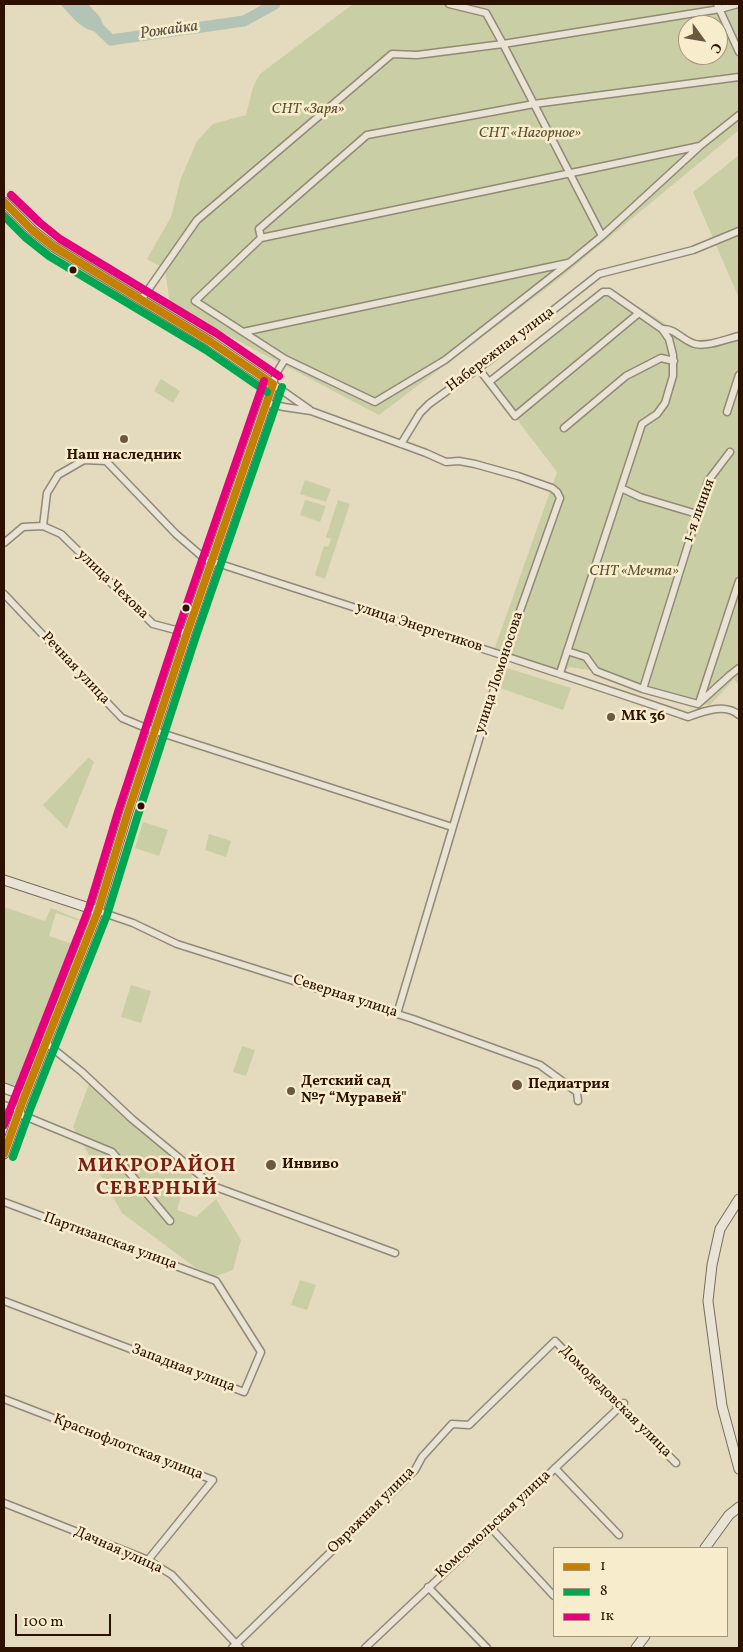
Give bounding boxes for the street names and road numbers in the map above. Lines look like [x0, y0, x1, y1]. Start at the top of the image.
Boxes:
street label: Набережная улица [443, 304, 559, 396]
street label: 1-я линия [680, 477, 720, 545]
street label: улица Чехова [72, 546, 152, 624]
street label: улица Энергетиков [353, 599, 485, 657]
street label: улица Ломоносова [472, 609, 528, 737]
street label: Речная улица [37, 629, 113, 709]
street label: Северная улица [290, 972, 400, 1022]
street label: Партизанская улица [41, 1209, 179, 1275]
street label: Западная улица [128, 1341, 238, 1397]
street label: Домодедовская улица [555, 1342, 675, 1462]
street label: Краснофлотская улица [51, 1411, 205, 1485]
street label: Овражная улица [325, 1464, 419, 1558]
street label: Комсомольская улица [433, 1467, 555, 1583]
street label: Дачная улица [71, 1523, 165, 1579]

